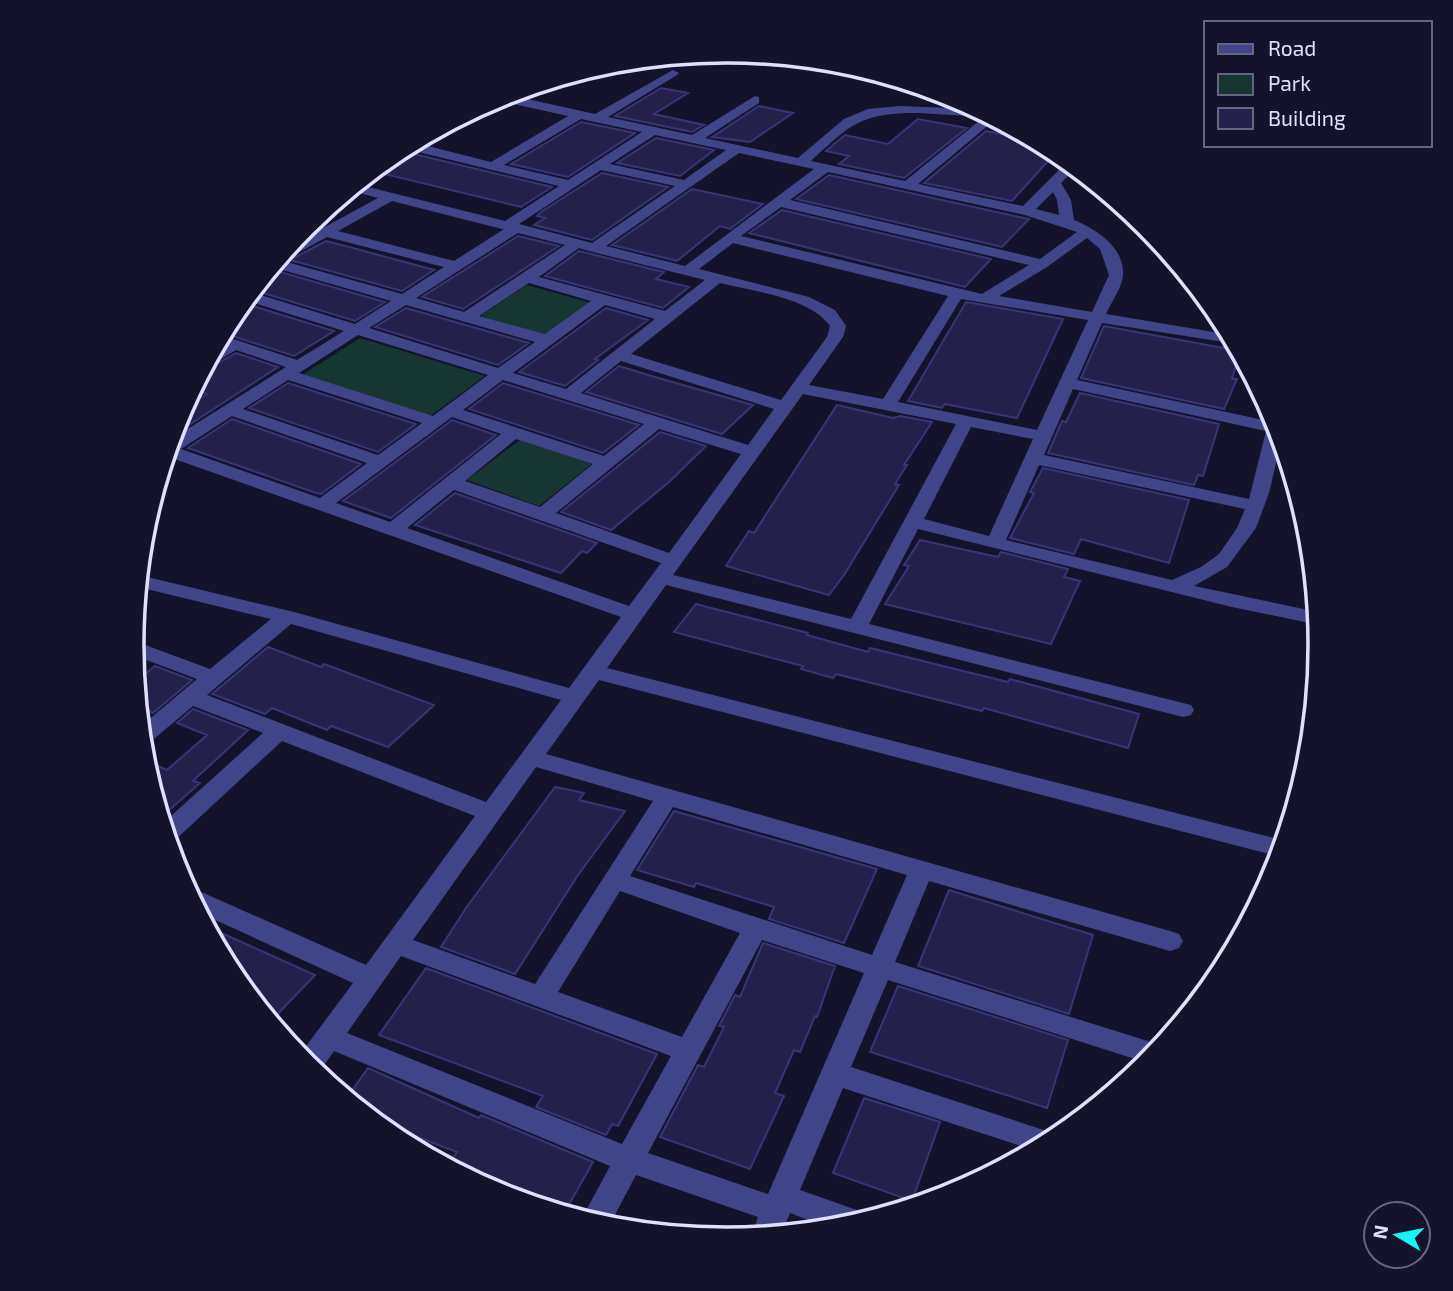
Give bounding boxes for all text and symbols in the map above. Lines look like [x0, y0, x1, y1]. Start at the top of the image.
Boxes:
legend [1204, 21, 1432, 147]
text: Road [1268, 35, 1316, 60]
text: Park [1268, 70, 1311, 95]
text: Building [1268, 105, 1346, 130]
north arrow [1362, 1200, 1432, 1270]
text: N [1367, 1223, 1392, 1241]

